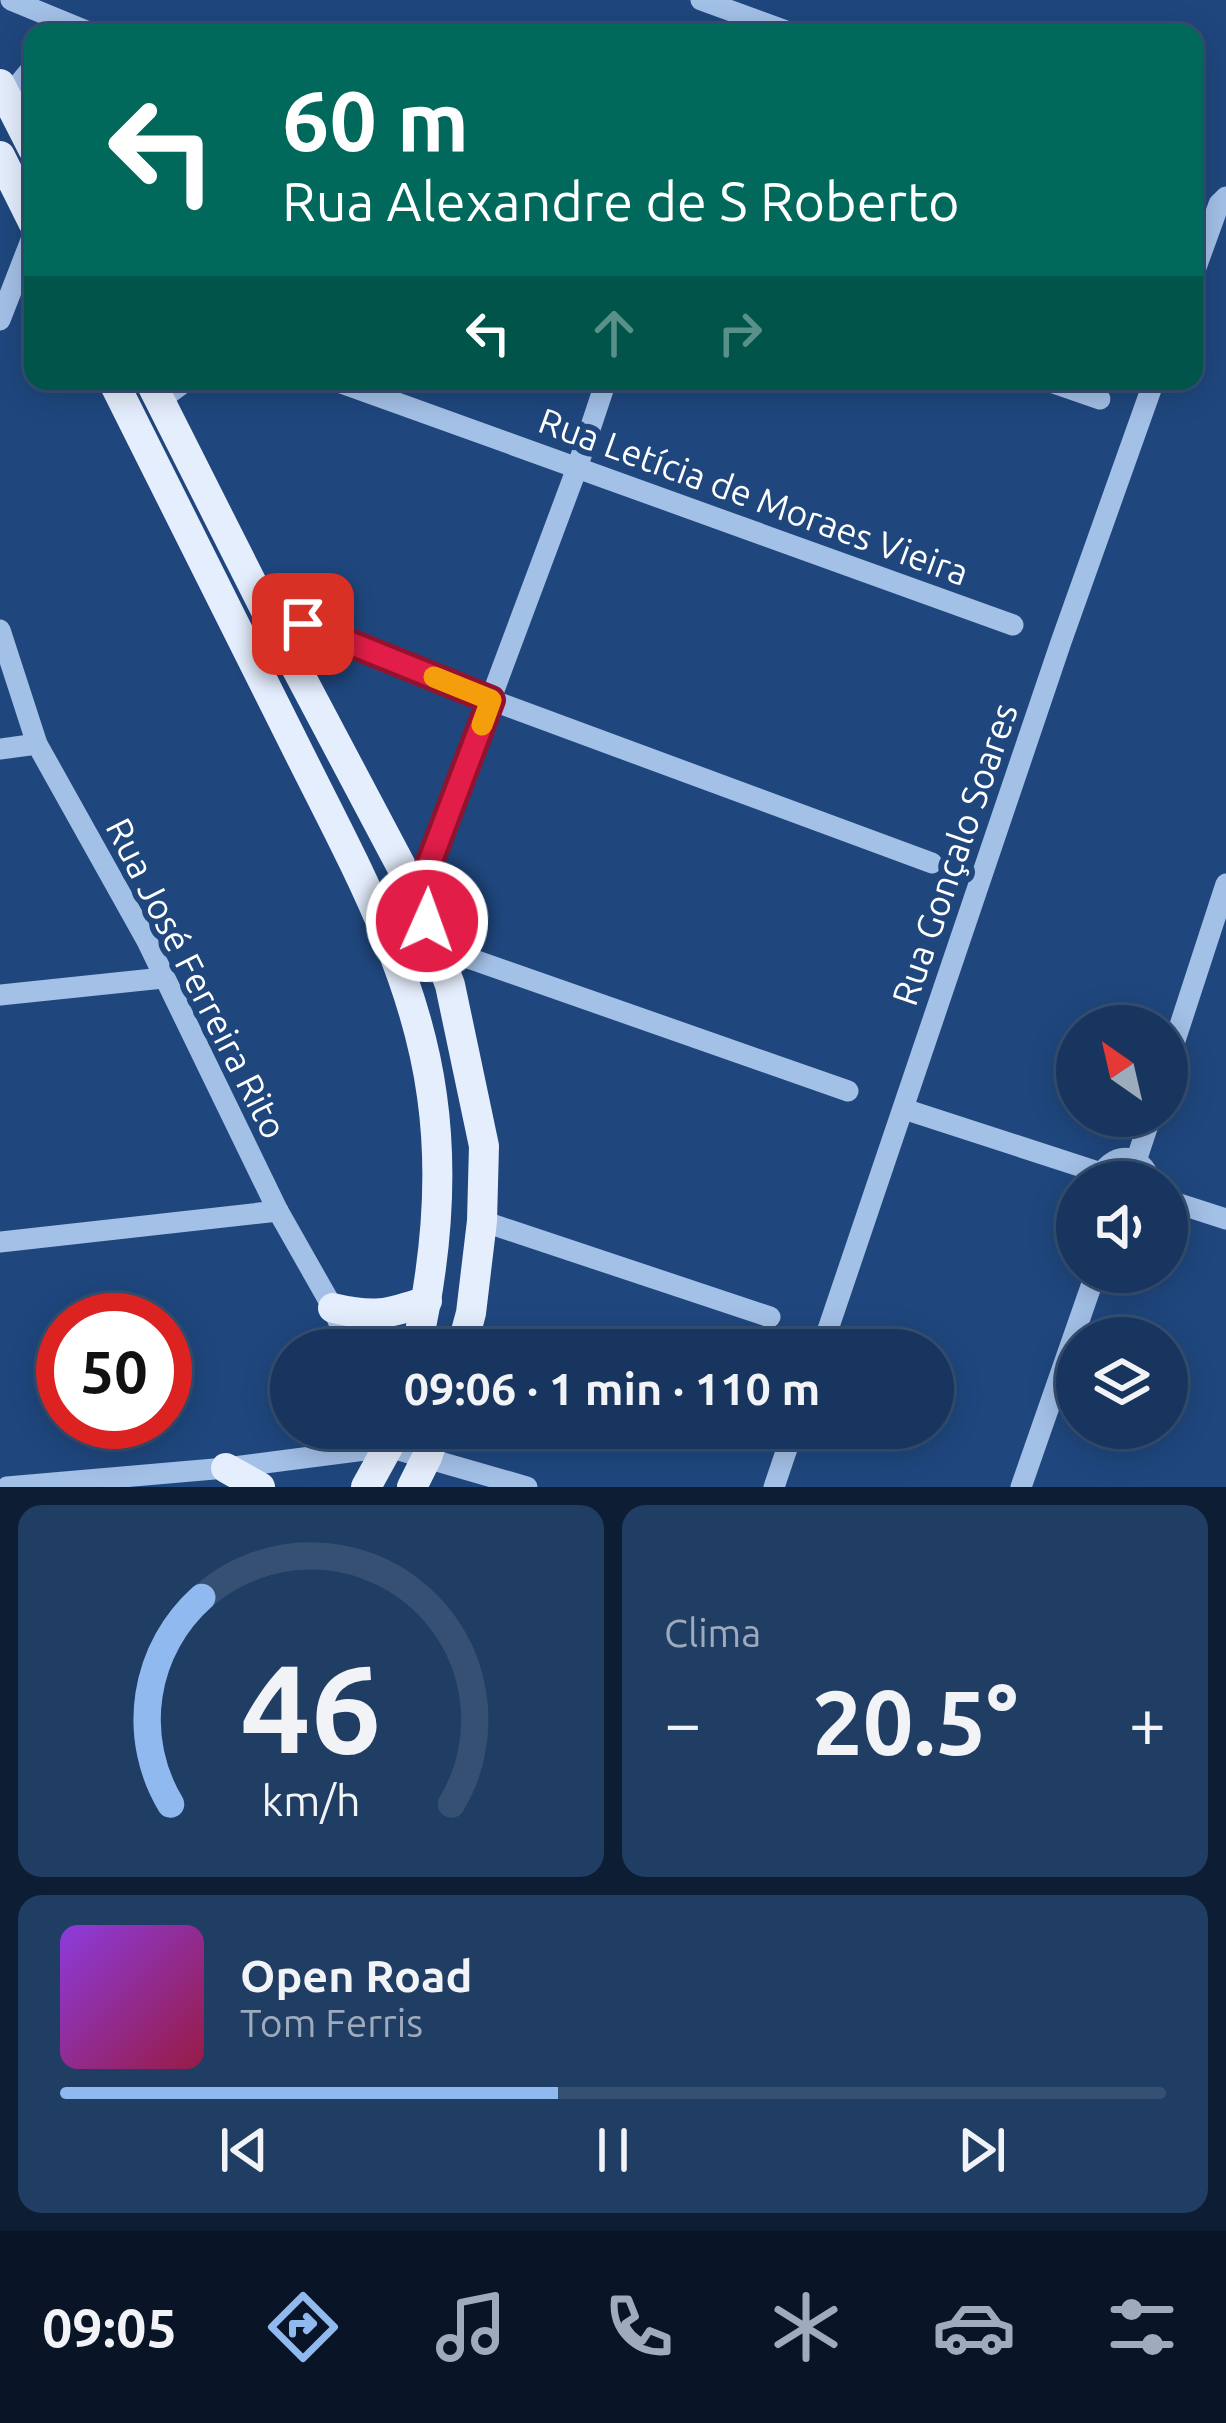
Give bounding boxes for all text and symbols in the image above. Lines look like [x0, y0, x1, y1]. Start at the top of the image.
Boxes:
icon: left [84, 72, 240, 228]
text: 60 m [282, 73, 469, 167]
text: Rua Alexandre de S Roberto [282, 171, 960, 231]
icon: left [455, 300, 521, 366]
icon: ahead [581, 300, 647, 366]
icon: right [707, 300, 773, 366]
street label: Rua Letícia de Moraes Vieira [534, 399, 974, 593]
pin [252, 573, 354, 675]
icon: arrive [270, 591, 336, 657]
street label: Rua Gonçalo Soares [883, 698, 1025, 1010]
street label: Rua José Ferreira Rito [98, 811, 296, 1145]
position arrow [364, 858, 490, 984]
north arrow [1056, 1005, 1188, 1137]
map controls [1056, 1005, 1188, 1449]
button: sound [1056, 1161, 1188, 1293]
speed limit sign: 50 [36, 1293, 192, 1449]
button: layers [1056, 1317, 1188, 1449]
text: 09:06 · 1 min · 110 m [404, 1363, 820, 1414]
text: Clima [664, 1611, 761, 1654]
text: 46 [241, 1637, 381, 1777]
text: 20.5° [812, 1671, 1018, 1772]
text: − [664, 1685, 701, 1759]
text: + [1129, 1685, 1166, 1759]
text: km/h [261, 1776, 361, 1824]
text: Open Road [240, 1950, 472, 2001]
text: Tom Ferris [240, 2001, 423, 2044]
icon: previous [211, 2117, 277, 2183]
icon: pause [580, 2117, 646, 2183]
icon: next [949, 2117, 1015, 2183]
icon: directions [261, 2285, 345, 2369]
icon: music [429, 2285, 513, 2369]
icon: phone [597, 2285, 681, 2369]
icon: climate [764, 2285, 848, 2369]
icon: car [932, 2285, 1016, 2369]
icon: filters [1100, 2285, 1184, 2369]
text: 09:05 [42, 2297, 177, 2357]

